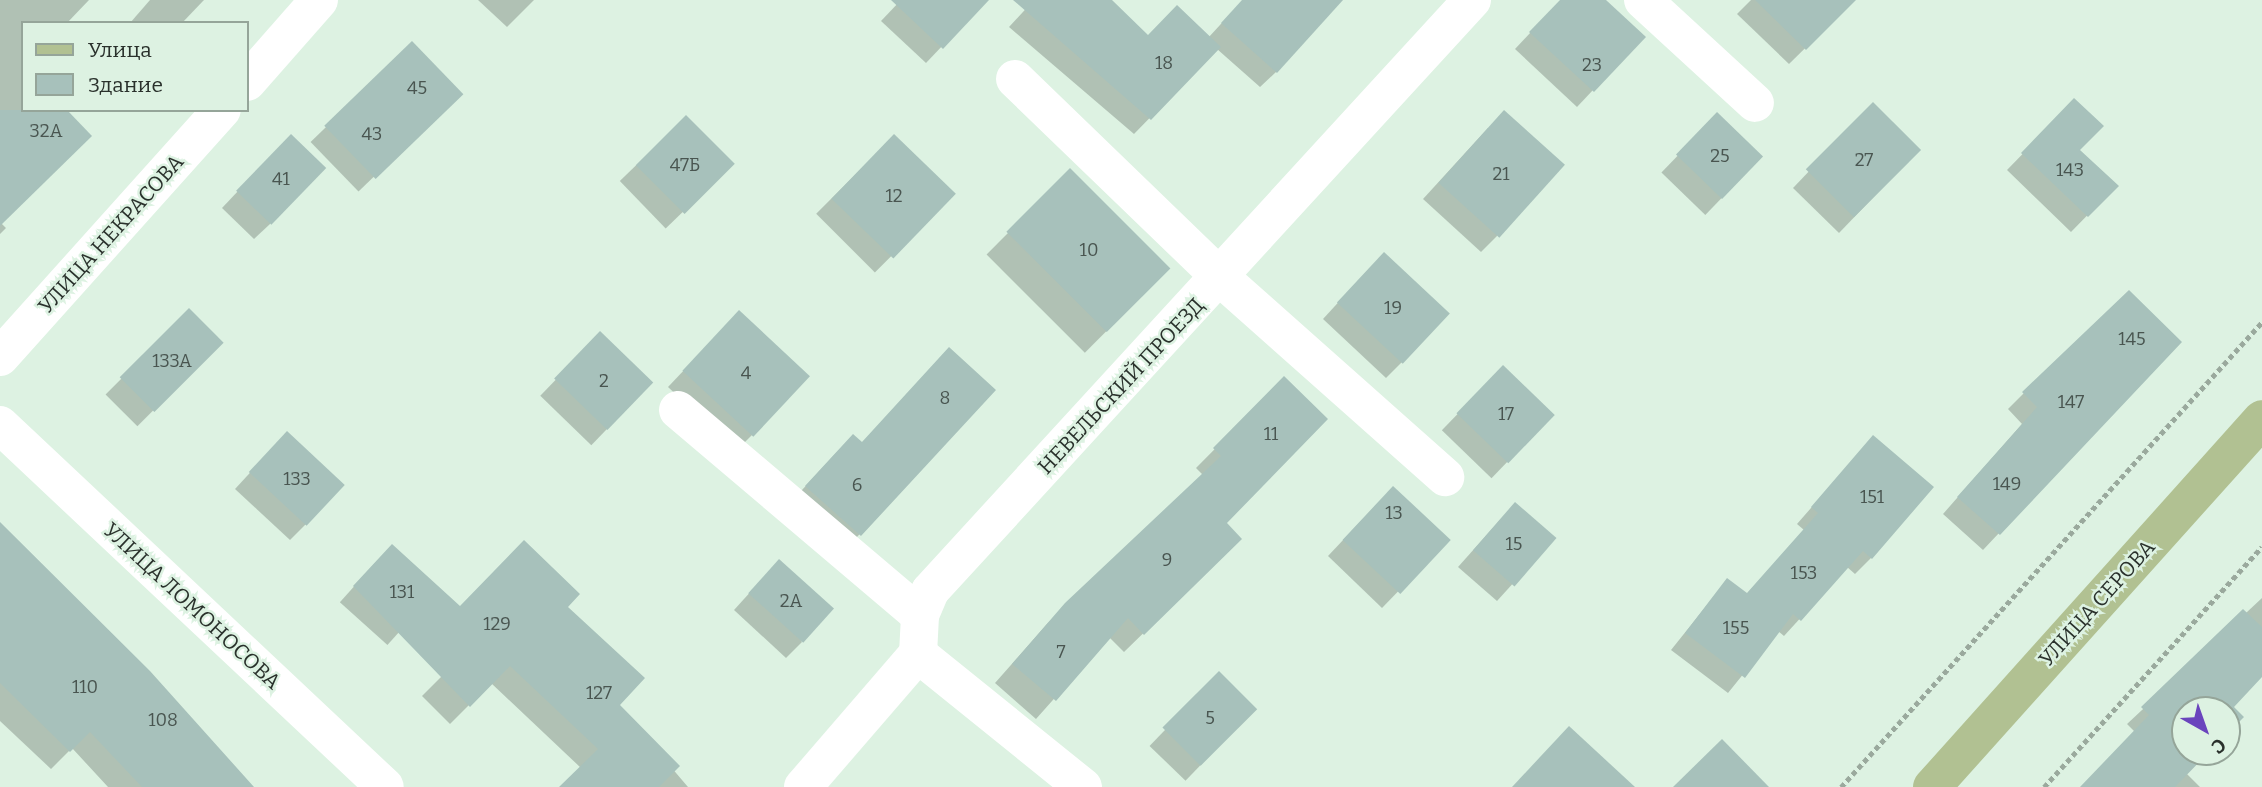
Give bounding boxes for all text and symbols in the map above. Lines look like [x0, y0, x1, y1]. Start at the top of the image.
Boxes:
legend [21, 21, 248, 112]
text: Улица [88, 37, 152, 63]
house number: 18 [1155, 52, 1173, 74]
house number: 23 [1582, 54, 1602, 76]
text: Здание [88, 72, 163, 98]
house number: 45 [407, 77, 427, 99]
house number: 32А [30, 120, 62, 142]
house number: 43 [362, 123, 382, 145]
house number: 25 [1710, 145, 1730, 167]
street label: УЛИЦА НЕКРАСОВА [33, 149, 189, 319]
house number: 27 [1855, 149, 1873, 171]
house number: 47Б [670, 154, 700, 176]
house number: 143 [2056, 159, 2084, 181]
house number: 21 [1492, 163, 1510, 185]
house number: 41 [272, 168, 290, 190]
house number: 12 [885, 185, 903, 207]
house number: 10 [1080, 239, 1098, 261]
street label: НЕВЕЛЬСКИЙ ПРОЕЗД [1033, 293, 1209, 479]
house number: 19 [1384, 297, 1402, 319]
house number: 145 [2118, 328, 2146, 350]
house number: 133А [152, 350, 192, 372]
house number: 4 [741, 362, 751, 384]
house number: 2 [599, 370, 609, 392]
house number: 8 [940, 387, 950, 409]
house number: 147 [2058, 391, 2084, 413]
house number: 17 [1498, 403, 1514, 425]
house number: 11 [1264, 423, 1278, 445]
house number: 133 [283, 468, 311, 490]
house number: 149 [1993, 473, 2021, 495]
house number: 6 [852, 474, 862, 496]
house number: 151 [1860, 486, 1884, 508]
house number: 13 [1385, 502, 1403, 524]
street label: УЛИЦА ЛОМОНОСОВА [98, 517, 286, 695]
house number: 15 [1506, 533, 1522, 555]
street label: УЛИЦА СЕРОВА [2034, 535, 2160, 671]
house number: 9 [1162, 549, 1172, 571]
house number: 153 [1791, 562, 1817, 584]
house number: 131 [390, 581, 414, 603]
house number: 2А [780, 590, 802, 612]
house number: 129 [483, 613, 511, 635]
house number: 155 [1723, 617, 1749, 639]
house number: 7 [1056, 641, 1066, 663]
house number: 110 [72, 676, 98, 698]
house number: 127 [586, 682, 612, 704]
north arrow [2171, 696, 2241, 766]
house number: 5 [1205, 707, 1215, 729]
house number: 108 [148, 709, 178, 731]
text: С [2207, 733, 2231, 759]

